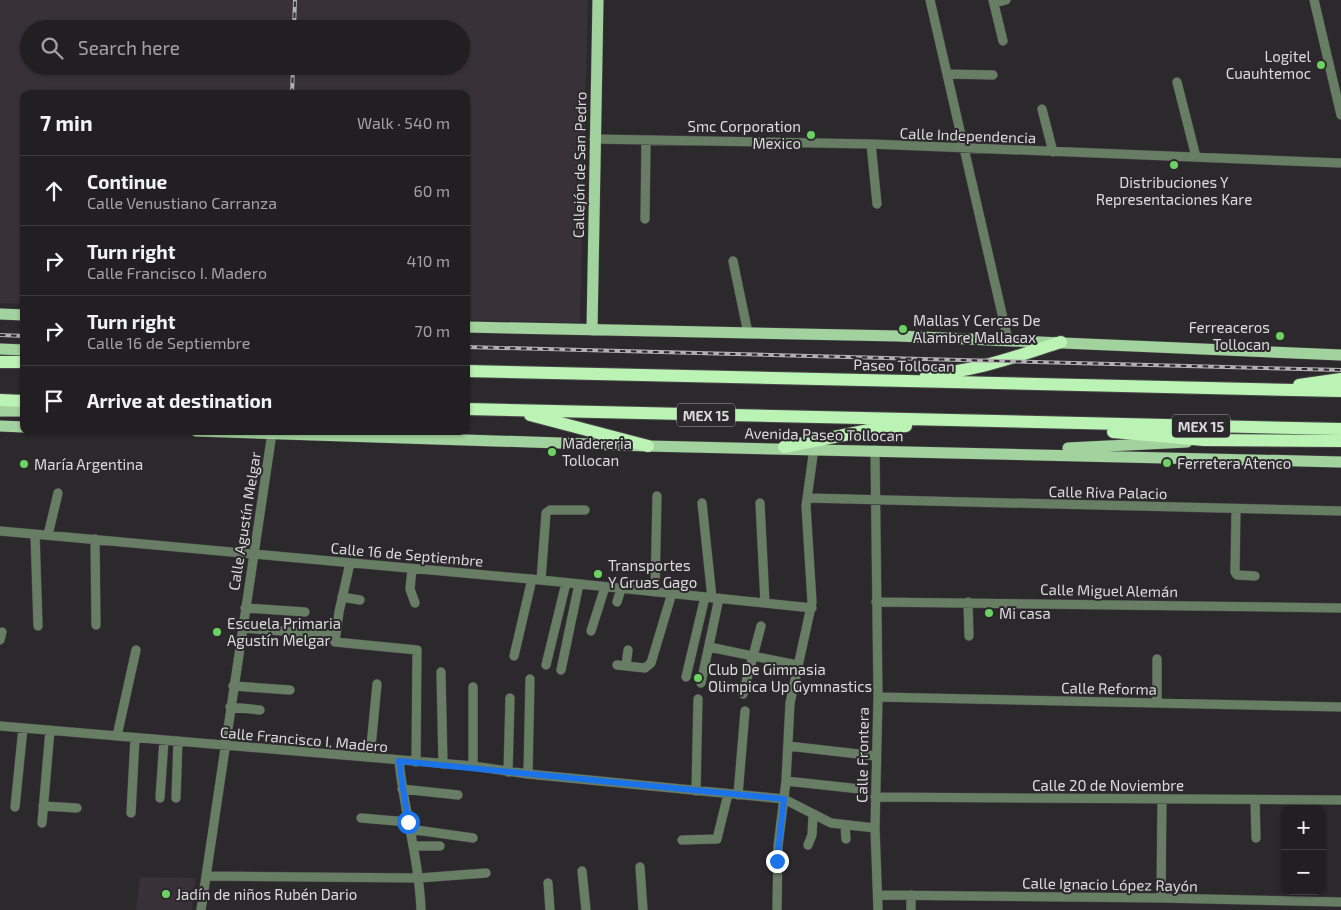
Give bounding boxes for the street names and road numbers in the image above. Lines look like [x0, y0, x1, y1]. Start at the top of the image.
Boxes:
street label: Callejón de San Pedro [569, 92, 590, 238]
street label: Calle Independencia [899, 124, 1037, 146]
street label: Paseo Tollocan [853, 355, 955, 375]
road number: MEX 15 [677, 404, 735, 426]
road number: MEX 15 [1172, 414, 1230, 438]
street label: Avenida Paseo Tollocan [744, 424, 904, 444]
street label: Calle Agustín Melgar [224, 450, 264, 592]
street label: Calle Riva Palacio [1048, 482, 1168, 502]
street label: Calle 16 de Septiembre [330, 538, 484, 570]
street label: Calle Miguel Alemán [1040, 580, 1178, 600]
street label: Calle Reforma [1061, 678, 1157, 698]
street label: Calle Frontera [852, 707, 872, 803]
street label: Calle Francisco I. Madero [219, 723, 389, 755]
street label: Calle 20 de Noviembre [1032, 776, 1184, 794]
street label: Calle Ignacio López Rayón [1022, 873, 1198, 895]

